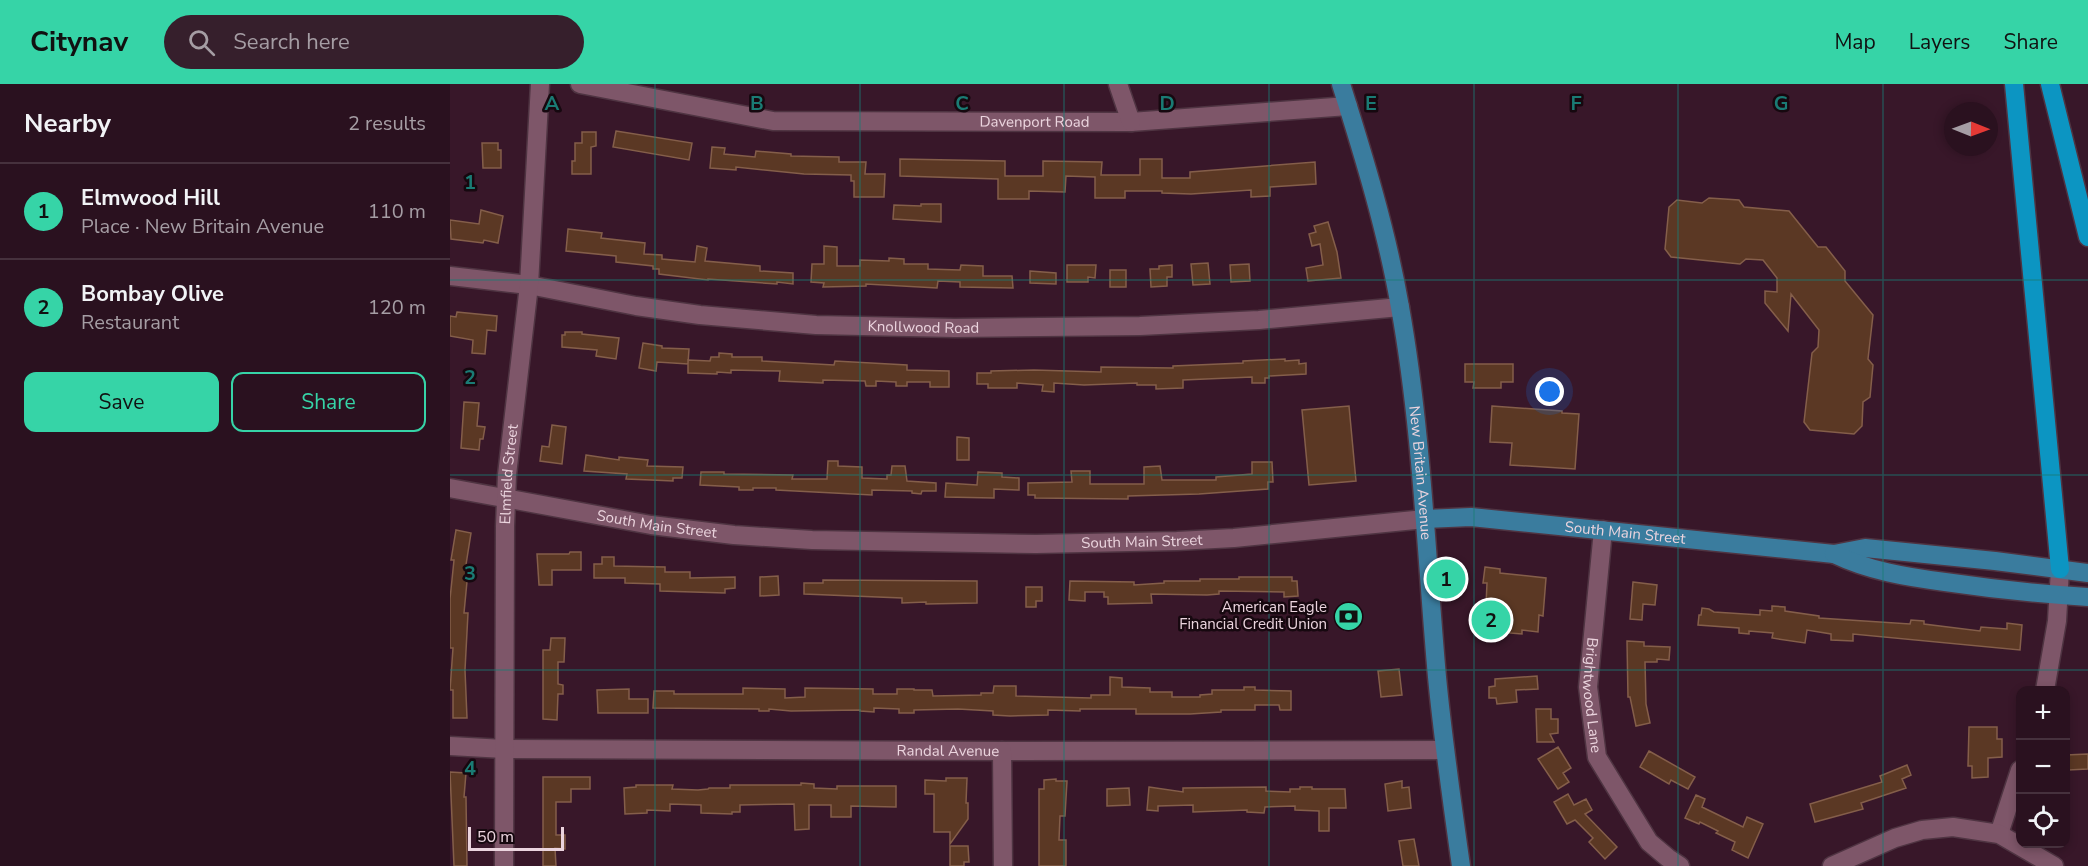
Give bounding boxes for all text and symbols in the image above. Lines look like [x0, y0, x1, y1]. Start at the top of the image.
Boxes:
search box [164, 15, 584, 69]
text: Citynav [30, 23, 128, 61]
icon: search [185, 26, 218, 59]
text: Search here [233, 27, 350, 57]
text: Map [1834, 28, 1876, 56]
text: Layers [1909, 28, 1970, 56]
text: Share [2003, 28, 2058, 56]
text: A [545, 90, 560, 117]
text: B [750, 90, 764, 117]
text: C [955, 90, 969, 117]
text: D [1159, 90, 1175, 117]
text: E [1365, 90, 1377, 117]
text: F [1570, 90, 1582, 117]
text: G [1774, 90, 1788, 117]
north arrow [1944, 102, 1998, 156]
text: Nearby [24, 106, 111, 141]
text: 2 results [348, 110, 426, 137]
street label: Davenport Road [979, 112, 1090, 132]
text: 1 [464, 169, 476, 196]
text: Elmwood Hill [81, 183, 220, 213]
text: 1 [38, 198, 50, 225]
text: 110 m [368, 198, 426, 225]
text: Place · New Britain Avenue [81, 213, 324, 240]
text: Bombay Olive [81, 279, 224, 309]
text: 2 [38, 294, 50, 321]
text: 120 m [368, 294, 426, 321]
text: Restaurant [81, 309, 179, 336]
street label: Knollwood Road [867, 316, 979, 338]
text: 2 [464, 364, 476, 391]
button: Save [24, 372, 219, 432]
button: Share [231, 372, 426, 432]
your location [1535, 377, 1564, 406]
street label: New Britain Avenue [1404, 405, 1436, 541]
street label: Elmfield Street [495, 422, 523, 525]
street label: South Main Street [595, 505, 719, 543]
street label: South Main Street [1564, 517, 1687, 549]
street label: South Main Street [1081, 530, 1204, 553]
pin: 1 [1426, 556, 1466, 602]
text: 3 [464, 560, 476, 587]
place label: American Eagle Financial Credit Union [1179, 597, 1327, 634]
pin: 2 [1472, 598, 1510, 642]
bank icon: American Eagle Financial Credit Union [1332, 600, 1364, 632]
street label: Brightwood Lane [1578, 636, 1606, 754]
map controls [2016, 686, 2070, 848]
button: + [2016, 686, 2070, 740]
button: − [2016, 740, 2070, 794]
street label: Randal Avenue [897, 741, 999, 761]
text: 4 [464, 755, 476, 782]
button: locate [2016, 794, 2070, 848]
scale bar [468, 824, 564, 852]
text: 50 m [477, 826, 514, 848]

